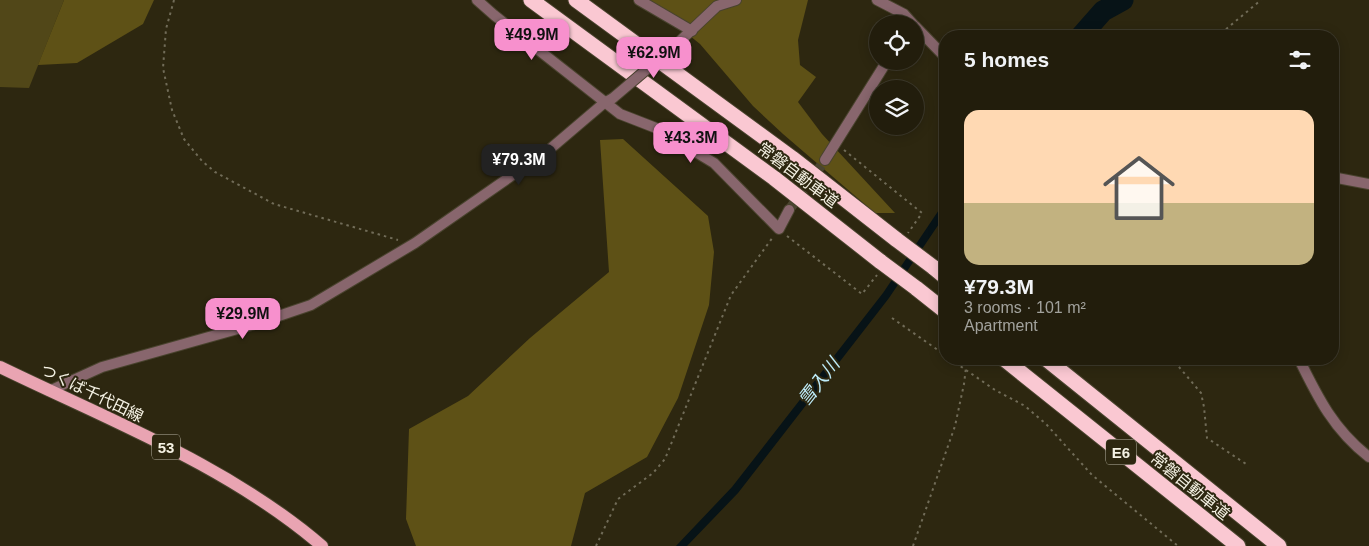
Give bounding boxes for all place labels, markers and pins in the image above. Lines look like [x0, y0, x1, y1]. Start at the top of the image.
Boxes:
pin: ¥49.9M [491, 18, 573, 61]
pin: ¥62.9M [613, 36, 695, 79]
pin: ¥43.3M [650, 121, 732, 164]
pin: ¥79.3M [478, 144, 560, 186]
pin: ¥29.9M [202, 298, 284, 340]

